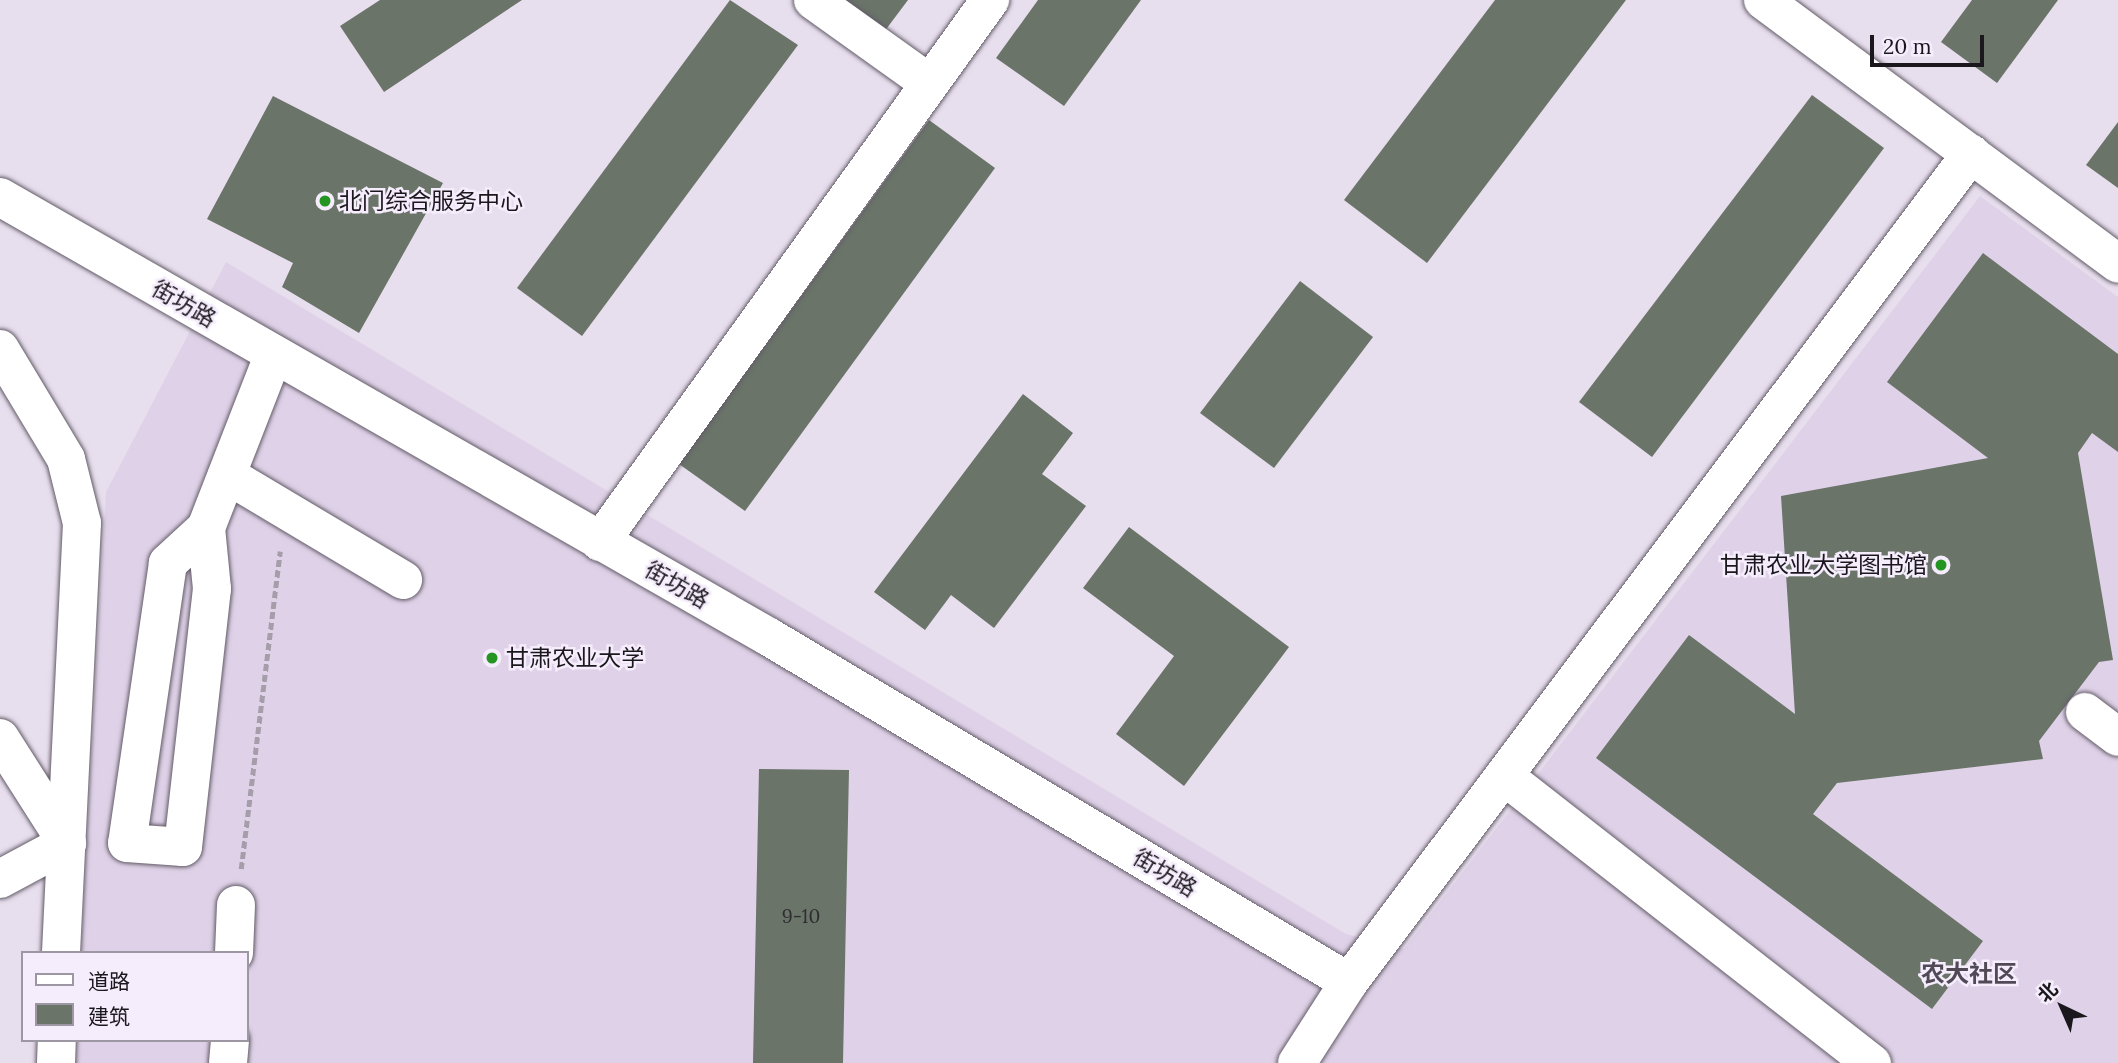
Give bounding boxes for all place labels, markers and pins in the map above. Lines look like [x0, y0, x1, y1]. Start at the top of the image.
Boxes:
place label: 北门综合服务中心 [339, 187, 523, 215]
marker: 北门综合服务中心 [317, 193, 333, 209]
place label: 甘肃农业大学图书馆 [1720, 551, 1927, 579]
marker: 甘肃农业大学图书馆 [1933, 557, 1949, 573]
place label: 甘肃农业大学 [506, 644, 644, 672]
marker: 甘肃农业大学 [484, 650, 500, 666]

